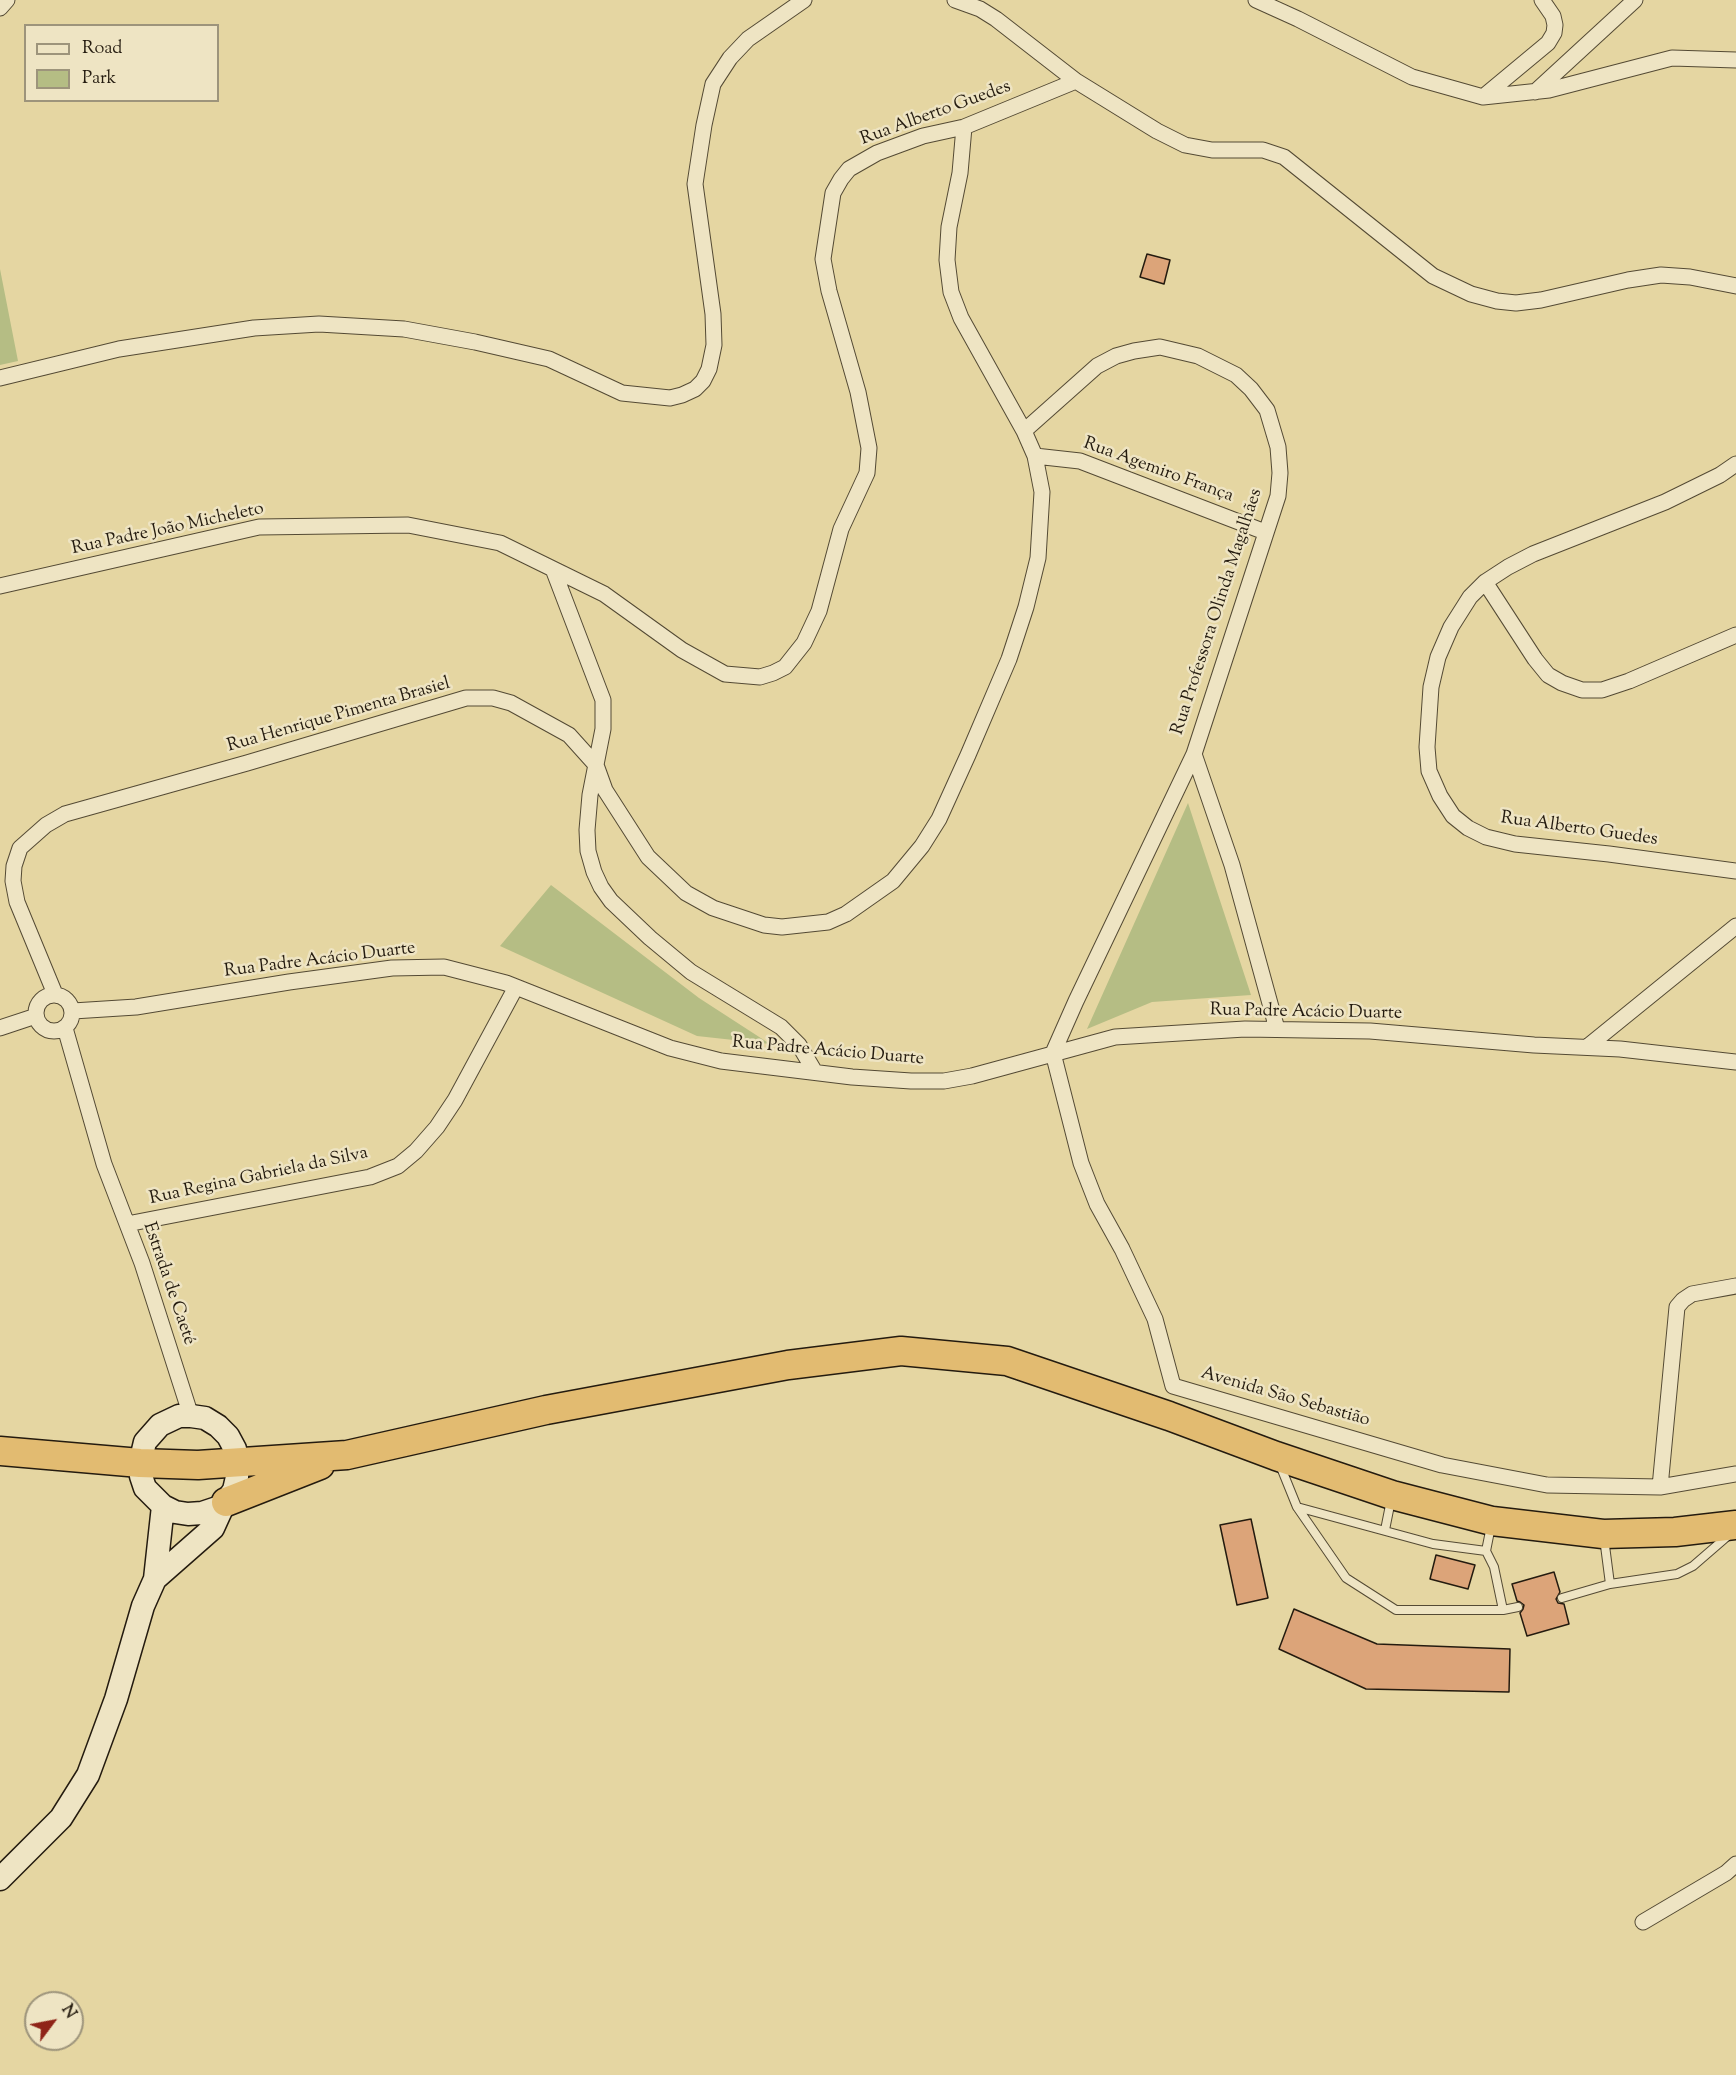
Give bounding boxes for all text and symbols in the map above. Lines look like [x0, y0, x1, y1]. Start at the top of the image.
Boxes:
legend [24, 24, 219, 102]
text: Road [82, 36, 122, 62]
text: Park [82, 66, 116, 92]
street label: Rua Alberto Guedes [858, 77, 1014, 151]
street label: Rua Agemiro França [1080, 434, 1236, 508]
street label: Rua Professora Olinda Magalhães [1168, 486, 1268, 738]
street label: Rua Padre João Micheleto [70, 499, 266, 561]
street label: Rua Henrique Pimenta Brasiel [225, 674, 453, 758]
street label: Rua Alberto Guedes [1499, 808, 1659, 852]
street label: Rua Padre Acácio Duarte [223, 939, 417, 983]
street label: Rua Padre Acácio Duarte [1210, 1001, 1402, 1025]
street label: Rua Padre Acácio Duarte [731, 1033, 925, 1071]
street label: Rua Regina Gabriela da Silva [148, 1143, 370, 1211]
street label: Estrada de Caeté [137, 1220, 199, 1348]
street label: Avenida São Sebastião [1198, 1364, 1372, 1432]
north arrow [24, 1991, 84, 2051]
text: N [55, 2001, 81, 2024]

